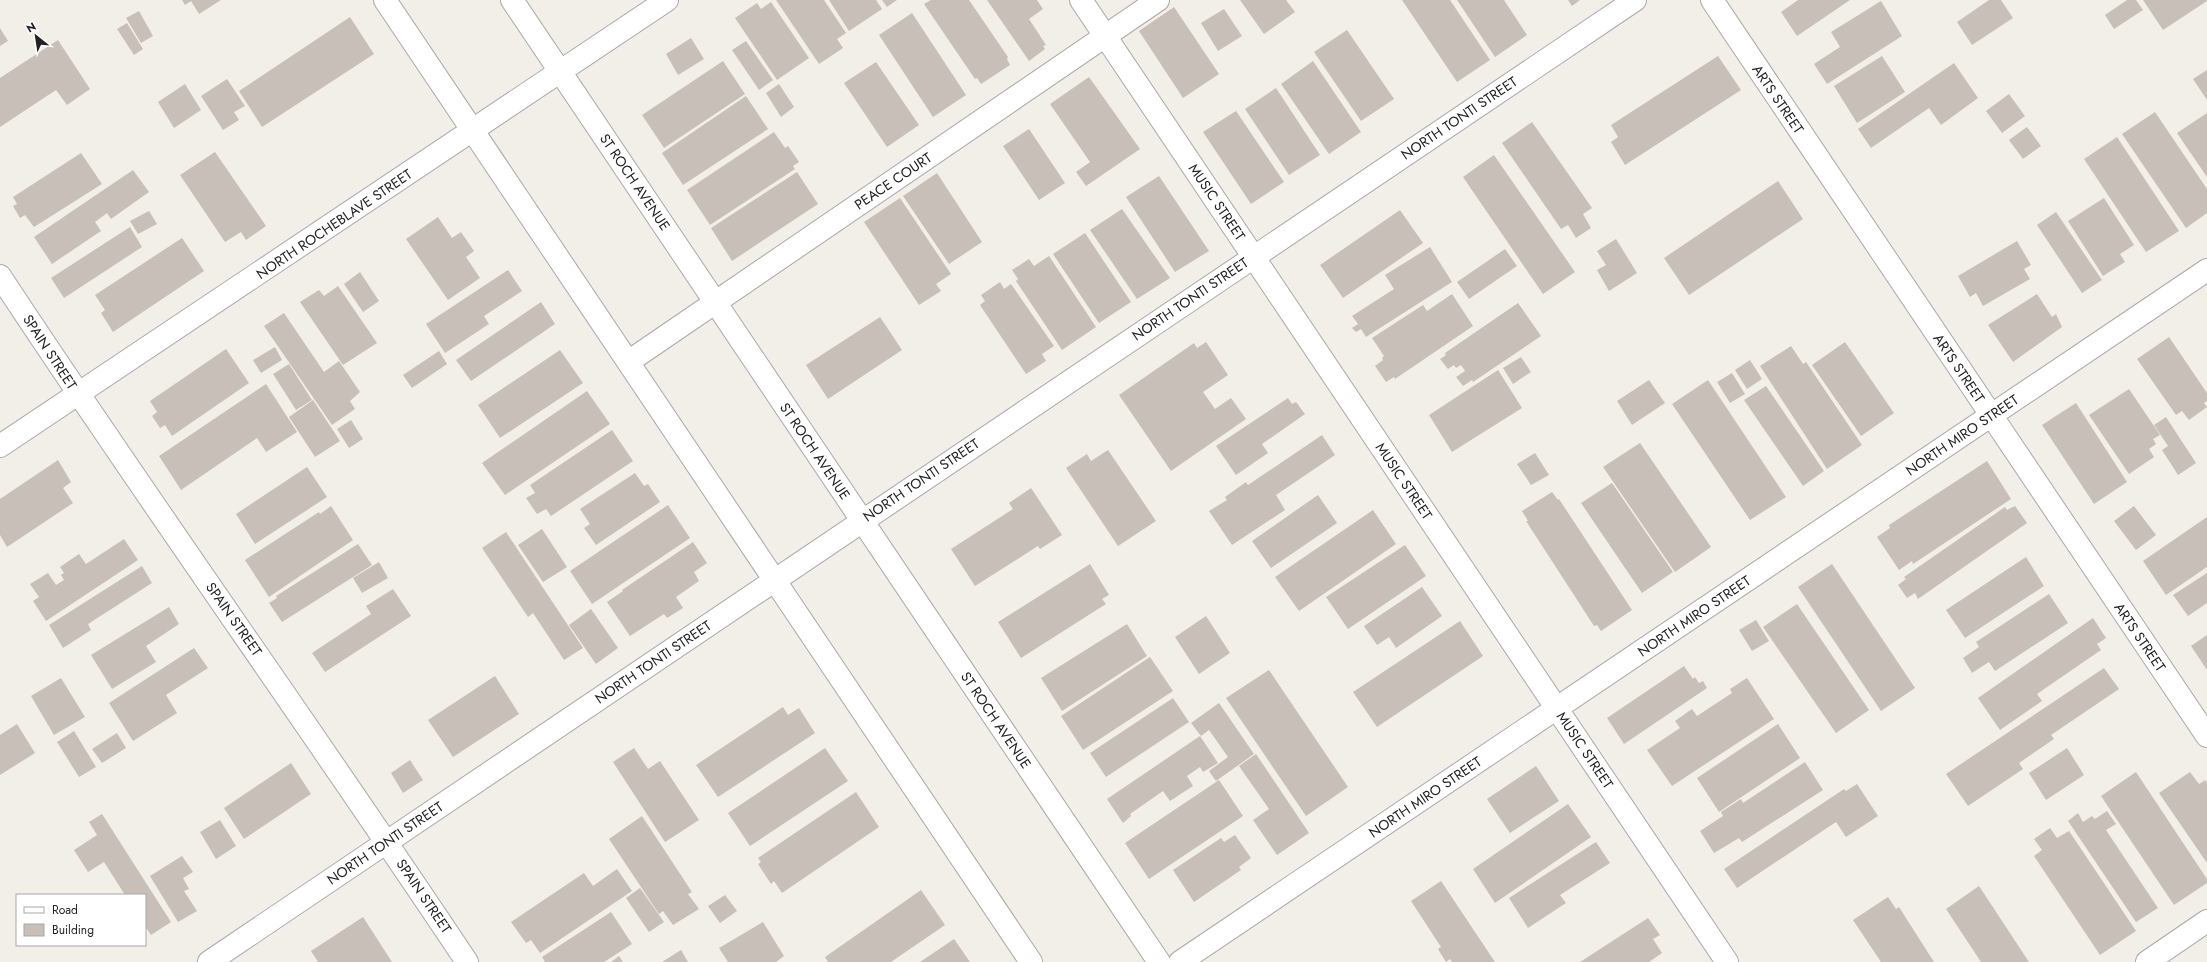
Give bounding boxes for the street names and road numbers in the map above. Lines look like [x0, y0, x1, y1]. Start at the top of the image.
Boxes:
street label: ARTS STREET [1748, 60, 1809, 138]
street label: NORTH TONTI STREET [1397, 71, 1521, 164]
street label: ST ROCH AVENUE [595, 129, 675, 235]
street label: PEACE COURT [850, 147, 936, 214]
street label: MUSIC STREET [1184, 160, 1250, 245]
street label: NORTH ROCHEBLAVE STREET [252, 164, 416, 284]
street label: NORTH TONTI STREET [1128, 252, 1252, 345]
street label: SPAIN STREET [18, 310, 82, 394]
street label: ARTS STREET [1929, 329, 1990, 407]
street label: NORTH MIRO STREET [1902, 389, 2023, 480]
street label: ST ROCH AVENUE [775, 398, 855, 504]
street label: NORTH TONTI STREET [859, 433, 983, 526]
street label: MUSIC STREET [1371, 439, 1437, 524]
street label: NORTH MIRO STREET [1634, 570, 1755, 661]
street label: SPAIN STREET [201, 578, 267, 660]
street label: ARTS STREET [2110, 598, 2171, 676]
street label: NORTH TONTI STREET [591, 615, 715, 708]
street label: ST ROCH AVENUE [956, 667, 1036, 773]
street label: MUSIC STREET [1552, 708, 1618, 793]
street label: NORTH MIRO STREET [1365, 751, 1486, 842]
street label: NORTH TONTI STREET [323, 796, 447, 889]
street label: SPAIN STREET [392, 855, 457, 938]

